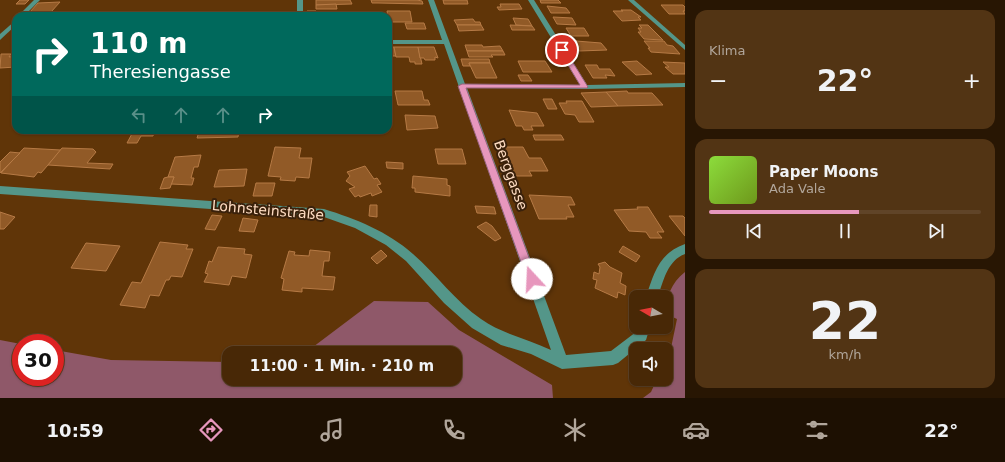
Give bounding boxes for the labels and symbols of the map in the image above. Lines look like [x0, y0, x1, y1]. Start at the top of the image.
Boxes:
pin [545, 33, 579, 67]
street label: Berggasse [491, 138, 531, 212]
street label: Lohnsteinstraße [211, 197, 325, 223]
position arrow [511, 258, 553, 300]
north arrow [629, 290, 673, 334]
speed limit sign: 30 [12, 334, 64, 386]

